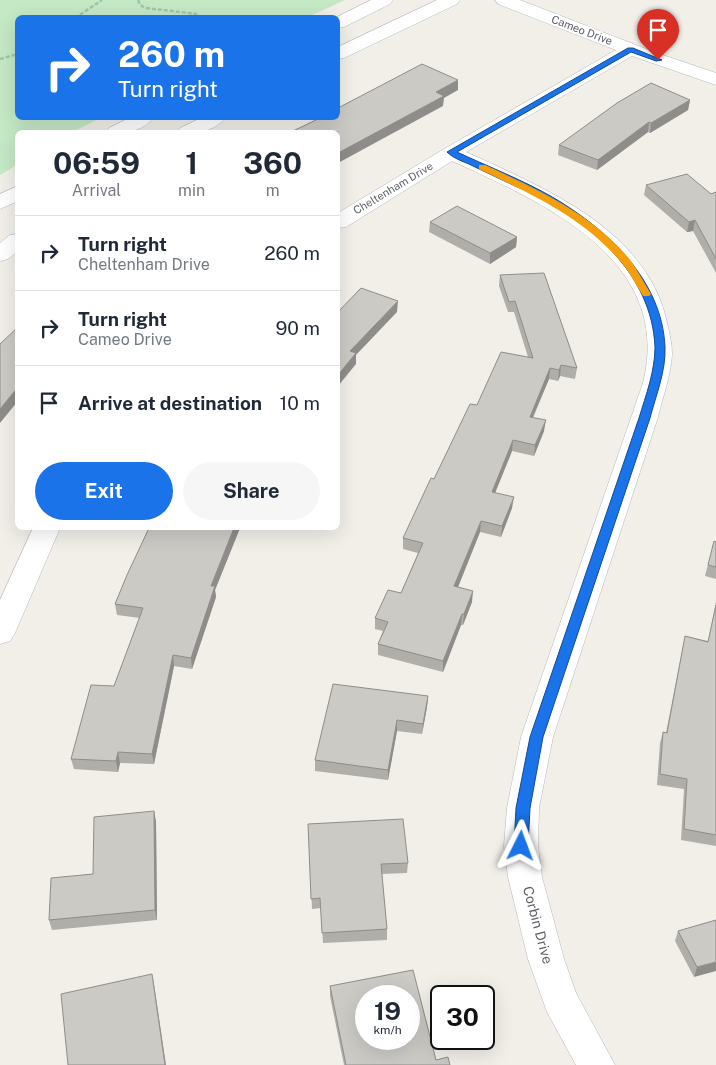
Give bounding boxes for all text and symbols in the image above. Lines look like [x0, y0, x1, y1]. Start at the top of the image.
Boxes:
pin [637, 9, 679, 60]
street label: Cameo Drive [550, 13, 614, 47]
icon: arrive [644, 16, 672, 44]
text: 260 m [118, 34, 225, 75]
icon: right [35, 35, 100, 100]
text: Turn right [118, 76, 218, 102]
text: 06:59 [53, 145, 140, 181]
text: 1 [185, 145, 198, 181]
text: 360 [243, 145, 302, 181]
street label: Cheltenham Drive [351, 160, 435, 216]
text: Arrival [72, 181, 121, 200]
text: min [178, 181, 205, 200]
text: m [266, 181, 280, 200]
text: Turn right [78, 233, 167, 255]
icon: right [35, 239, 63, 267]
text: 260 m [264, 242, 320, 264]
text: Cheltenham Drive [78, 255, 210, 274]
text: Turn right [78, 308, 167, 330]
icon: right [35, 314, 63, 342]
text: 90 m [276, 317, 320, 339]
text: Cameo Drive [78, 330, 172, 349]
icon: arrive [35, 389, 63, 417]
text: Arrive at destination [78, 392, 262, 414]
text: 10 m [280, 392, 320, 414]
button: Exit [35, 462, 173, 520]
button: Share [183, 462, 320, 520]
position arrow [494, 819, 546, 871]
street label: Corbin Drive [520, 884, 556, 966]
speed limit sign: 30 [430, 985, 495, 1050]
text: 19 [374, 996, 401, 1026]
text: km/h [373, 1023, 402, 1037]

